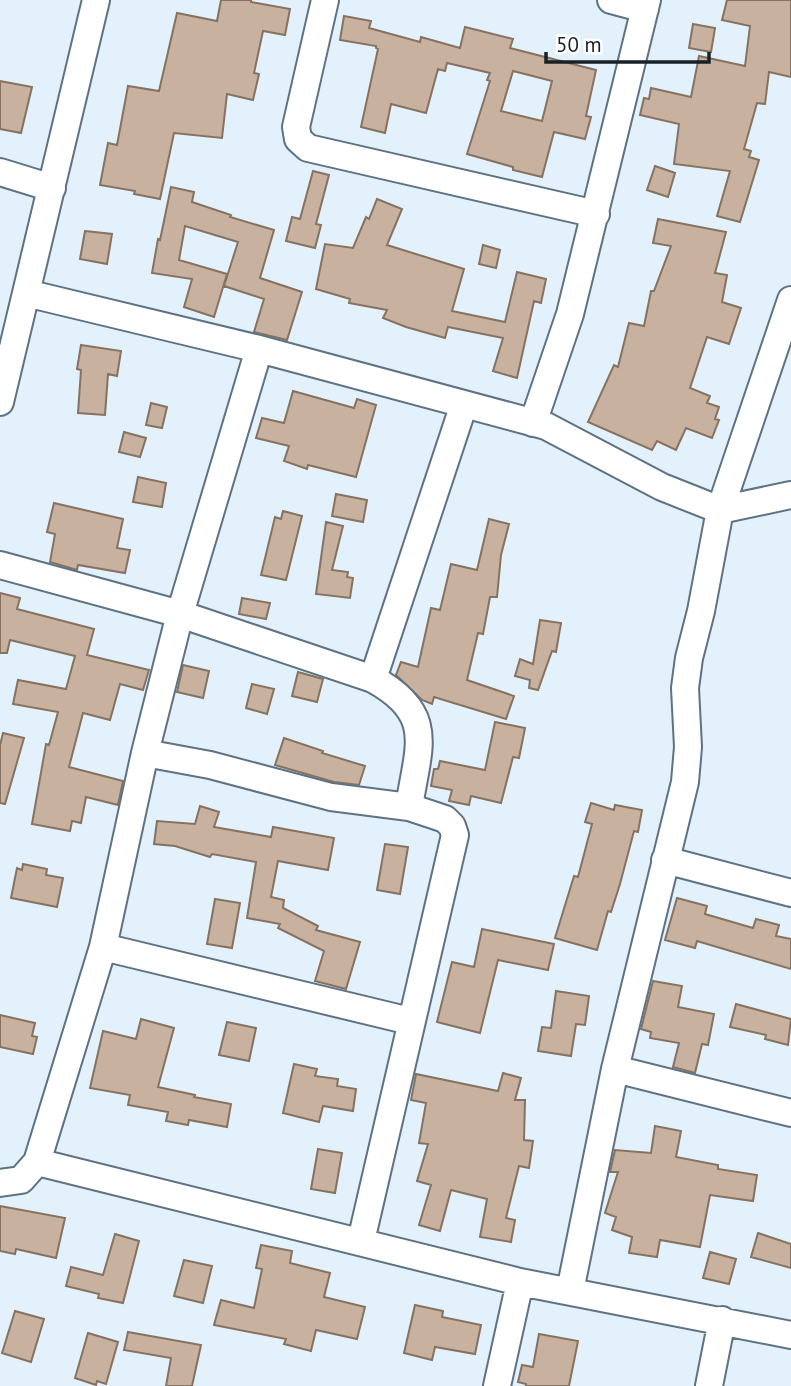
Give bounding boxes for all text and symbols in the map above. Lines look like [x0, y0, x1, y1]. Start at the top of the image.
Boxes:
scale bar [546, 21, 709, 65]
text: 50 m [556, 31, 602, 58]

